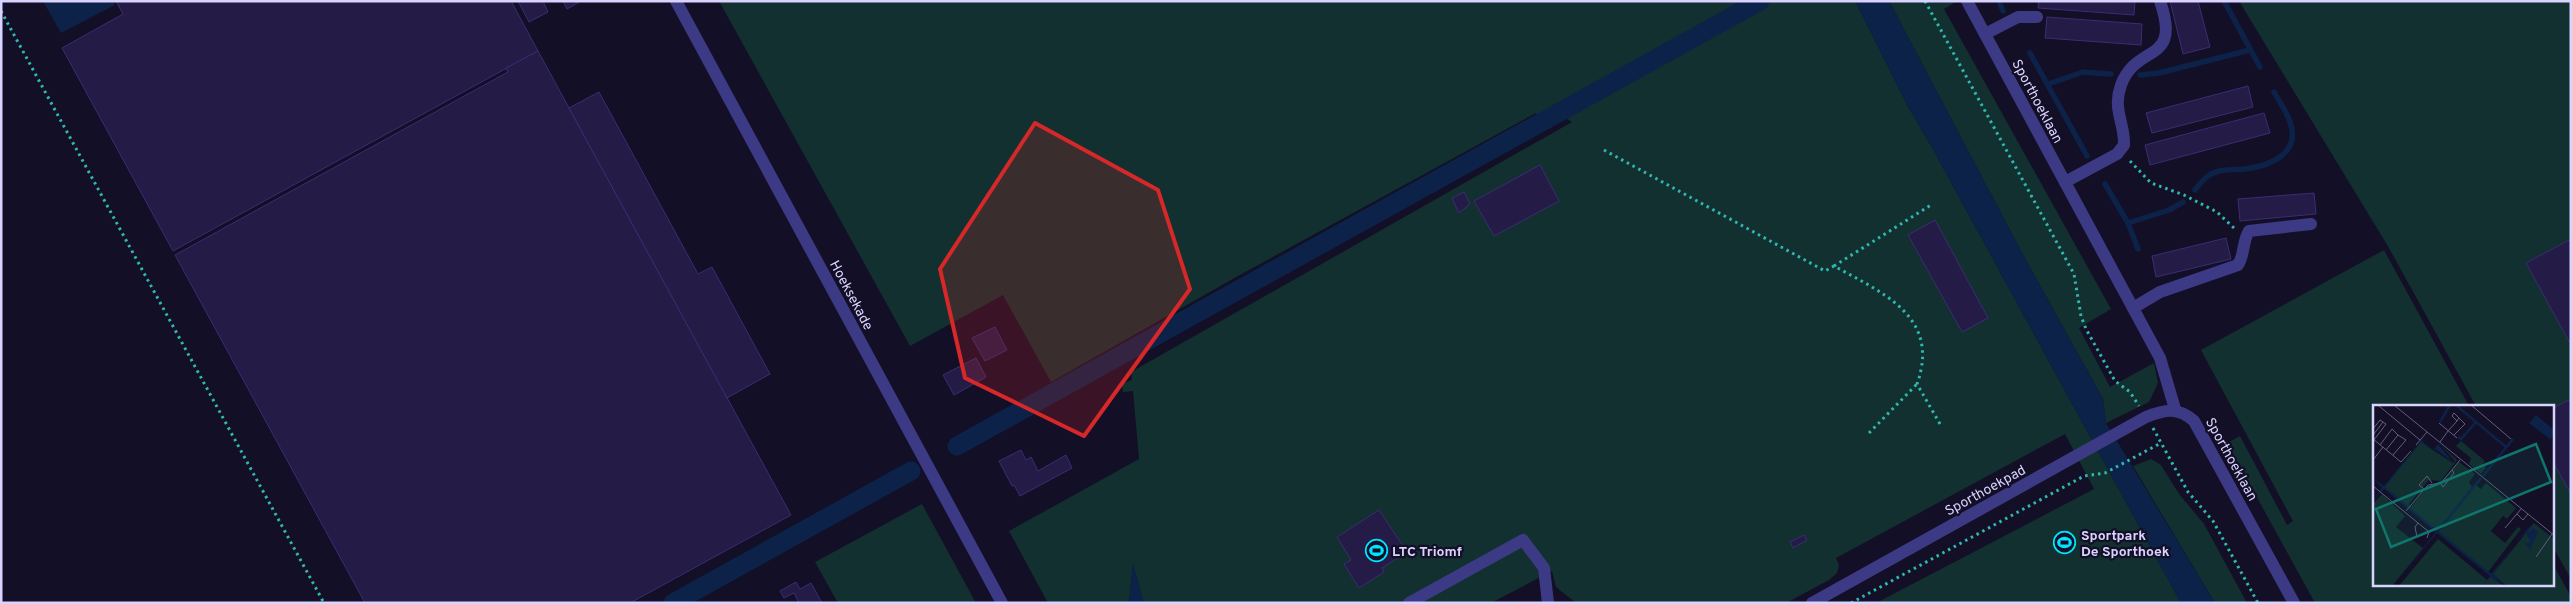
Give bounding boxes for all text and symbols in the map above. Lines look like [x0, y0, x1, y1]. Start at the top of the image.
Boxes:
street label: Sporthoeklaan [2007, 57, 2066, 147]
street label: Hoeksekade [825, 258, 876, 334]
inset map [2373, 405, 2554, 586]
street label: Sporthoeklaan [2201, 415, 2261, 504]
street label: Sporthoekpad [1942, 462, 2029, 520]
place label: Sportpark De Sporthoek [2081, 528, 2170, 561]
sports icon: Sportpark De Sporthoek [2053, 531, 2077, 555]
sports icon: LTC Triomf [1364, 539, 1388, 563]
place label: LTC Triomf [1392, 544, 1462, 561]

